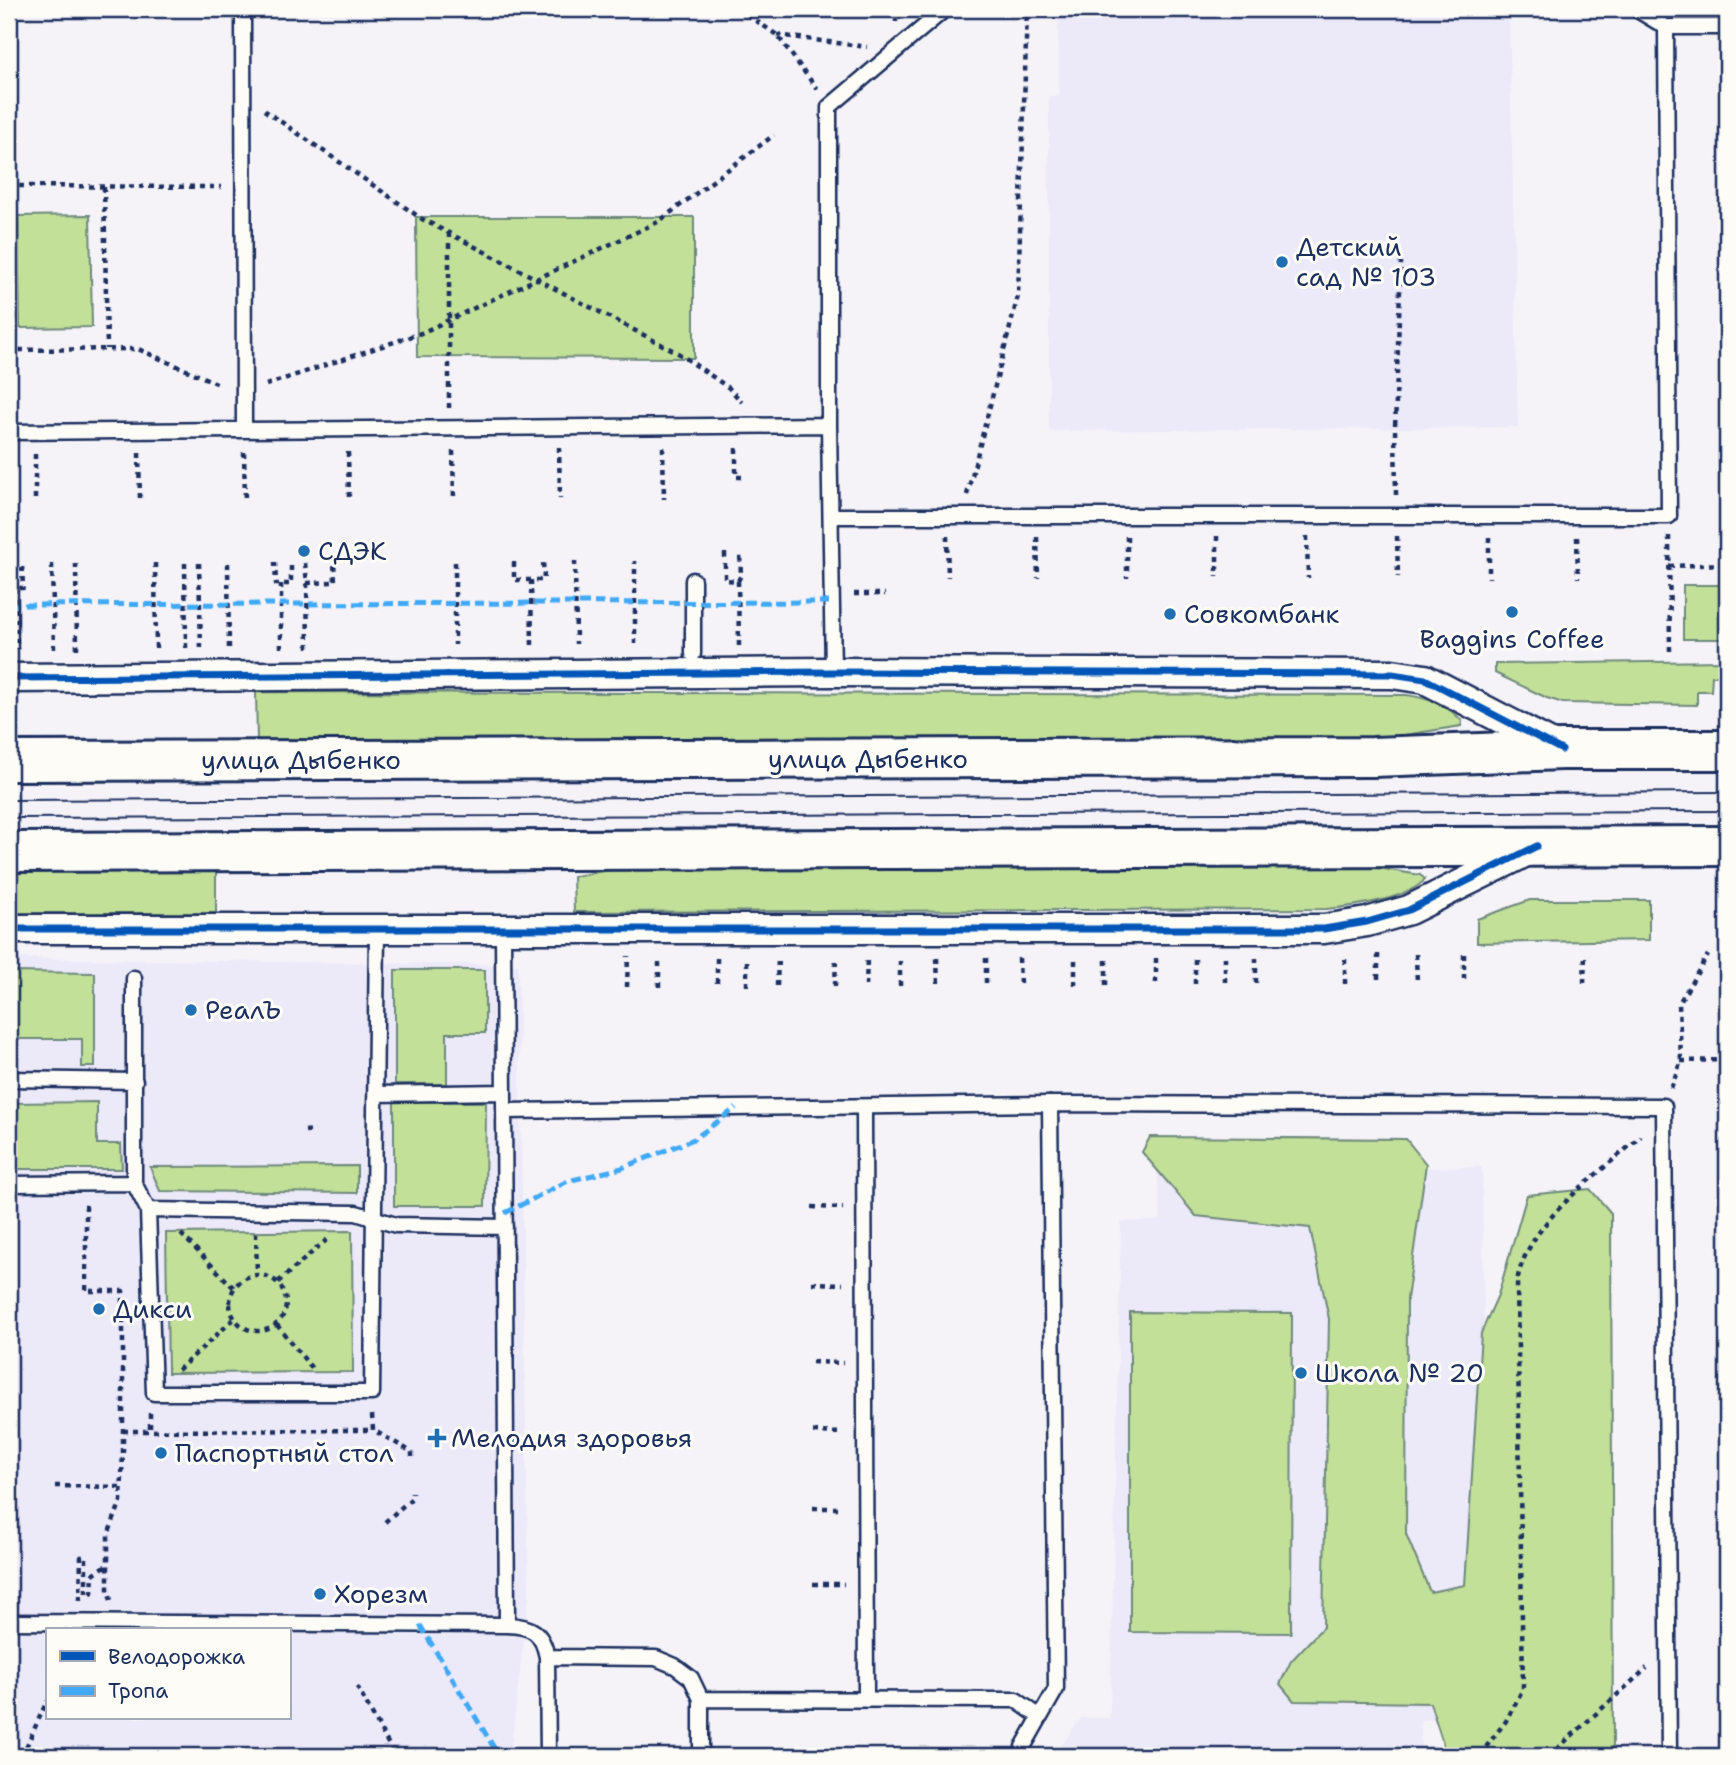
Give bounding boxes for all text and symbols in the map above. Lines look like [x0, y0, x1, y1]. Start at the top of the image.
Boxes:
place label: Детский сад № 103 [1296, 229, 1436, 294]
marker: Детский сад № 103 [1274, 254, 1290, 270]
place label: СДЭК [318, 533, 387, 568]
marker: СДЭК [296, 543, 312, 559]
place label: Совкомбанк [1184, 596, 1340, 631]
marker: Baggins Coffee [1504, 604, 1520, 620]
marker: Совкомбанк [1162, 606, 1178, 622]
place label: Baggins Coffee [1419, 621, 1605, 656]
street label: улица Дыбенко [768, 741, 968, 776]
street label: улица Дыбенко [201, 742, 401, 777]
place label: РеалЪ [205, 992, 281, 1027]
marker: РеалЪ [183, 1002, 199, 1018]
place label: Дикси [113, 1291, 192, 1326]
marker: Дикси [91, 1301, 107, 1317]
place label: Школа № 20 [1315, 1355, 1484, 1390]
marker: Школа № 20 [1293, 1365, 1309, 1381]
place label: Мелодия здоровья [451, 1420, 692, 1455]
marker: Мелодия здоровья [429, 1430, 445, 1446]
place label: Паспортный стол [175, 1435, 394, 1470]
marker: Паспортный стол [153, 1445, 169, 1461]
place label: Хорезм [334, 1576, 428, 1611]
marker: Хорезм [312, 1586, 328, 1602]
legend [46, 1628, 290, 1720]
text: Велодорожка [108, 1643, 245, 1671]
text: Тропа [108, 1677, 168, 1705]

